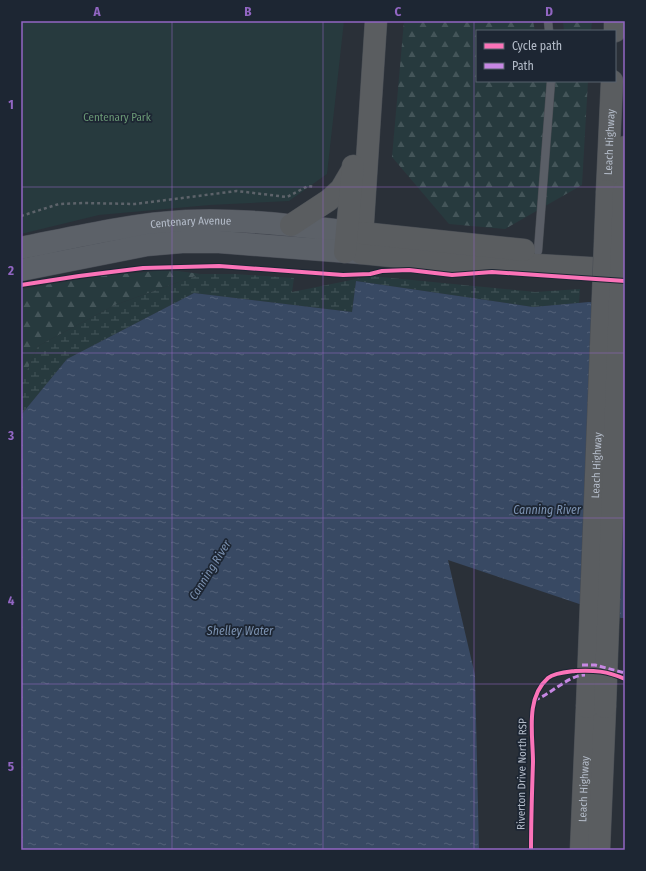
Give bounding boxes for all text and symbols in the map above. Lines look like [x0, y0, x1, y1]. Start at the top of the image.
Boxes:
text: A [92, 4, 101, 19]
text: B [244, 4, 252, 19]
text: C [395, 4, 402, 19]
text: D [545, 4, 553, 19]
legend [476, 30, 616, 82]
text: Cycle path [512, 39, 562, 53]
text: Path [512, 59, 534, 73]
text: 1 [8, 97, 14, 112]
street label: Leach Highway [601, 109, 617, 175]
park label: Centenary Park [83, 111, 152, 124]
street label: Centenary Avenue [149, 214, 231, 231]
text: 2 [7, 263, 14, 278]
text: 3 [7, 428, 14, 443]
street label: Leach Highway [589, 432, 604, 498]
water label: Canning River [513, 503, 582, 517]
water label: Canning River [186, 537, 234, 602]
text: 4 [8, 593, 15, 608]
water label: Shelley Water [206, 624, 274, 638]
street label: Riverton Drive North RSP [515, 718, 529, 830]
street label: Leach Highway [576, 756, 591, 822]
text: 5 [8, 759, 14, 774]

